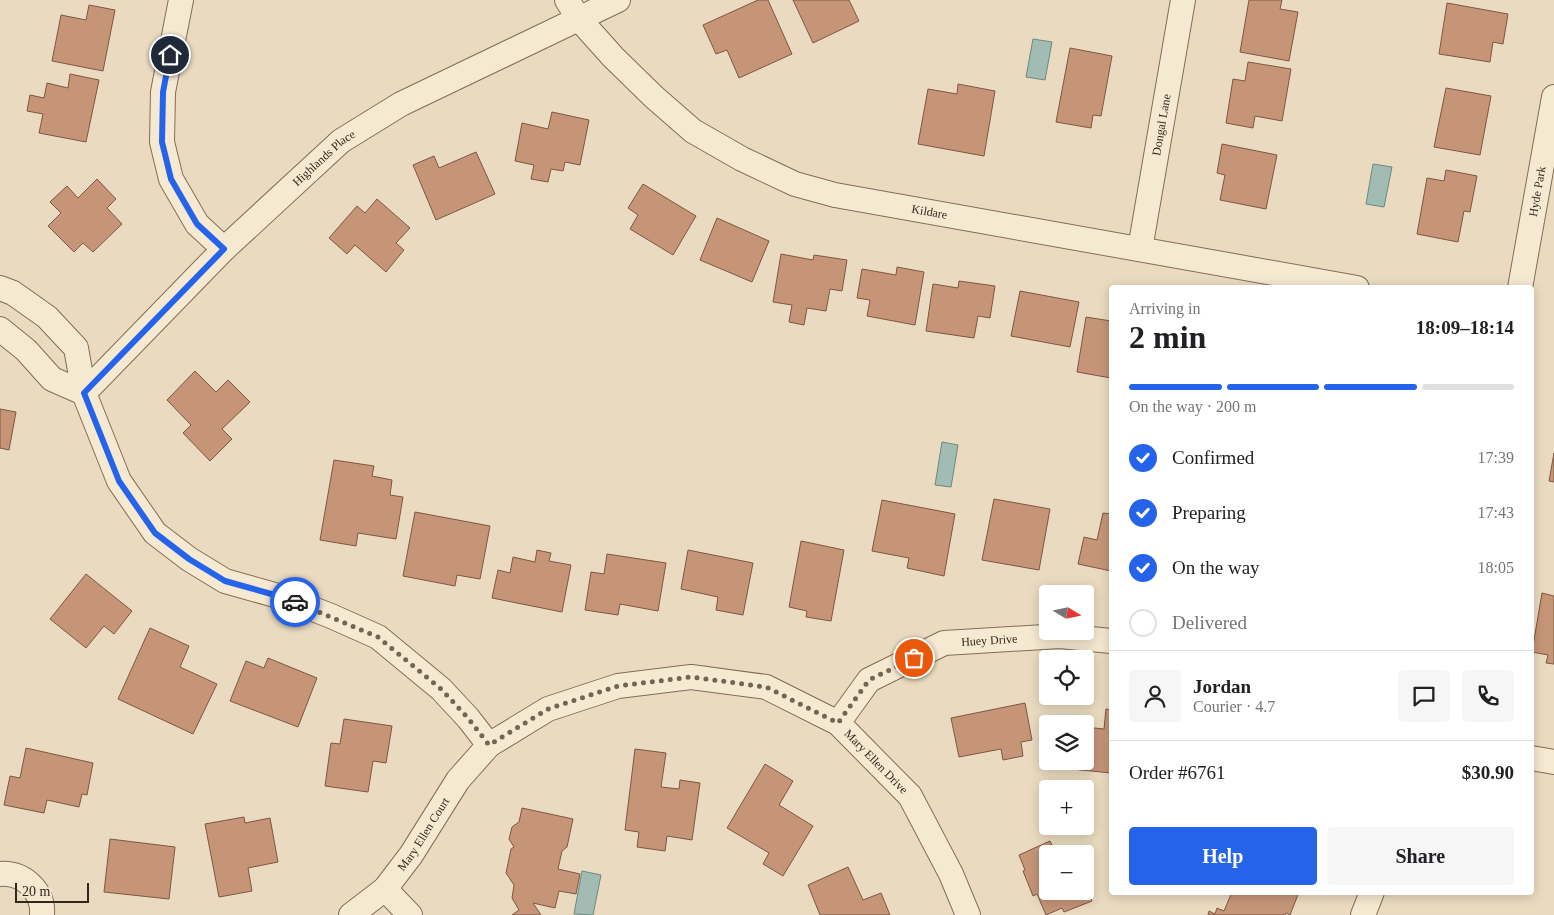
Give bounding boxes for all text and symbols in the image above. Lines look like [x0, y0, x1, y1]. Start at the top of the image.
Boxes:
pin [149, 34, 191, 76]
icon: home [156, 41, 184, 69]
street label: Dongal Lane [1149, 93, 1174, 157]
street label: Highlands Place [290, 127, 358, 189]
street label: Hyde Park [1526, 165, 1549, 218]
street label: Kildare [911, 202, 948, 222]
text: Arriving in [1129, 300, 1201, 317]
text: 18:09–18:14 [1416, 317, 1514, 338]
text: 2 min [1129, 319, 1206, 355]
text: On the way · 200 m [1129, 398, 1257, 415]
icon: check [1129, 444, 1157, 472]
text: Confirmed [1172, 447, 1254, 468]
text: 17:39 [1478, 449, 1514, 466]
icon: check [1129, 499, 1157, 527]
text: Preparing [1172, 502, 1246, 523]
text: 17:43 [1478, 504, 1514, 521]
icon: check [1129, 554, 1157, 582]
text: On the way [1172, 557, 1260, 578]
text: 18:05 [1478, 559, 1514, 576]
courier [270, 577, 320, 627]
north arrow [1039, 585, 1094, 640]
map controls [1039, 585, 1094, 900]
icon: car [281, 588, 309, 616]
text: Delivered [1172, 612, 1247, 633]
street label: Huey Drive [961, 632, 1018, 649]
pin [893, 637, 935, 679]
icon: bag [900, 644, 928, 672]
button: locate [1039, 650, 1094, 705]
button: person [1129, 670, 1181, 722]
button: chat [1398, 670, 1450, 722]
button: phone [1462, 670, 1514, 722]
text: Jordan [1193, 676, 1251, 697]
text: Courier · 4.7 [1193, 698, 1275, 715]
button: layers [1039, 715, 1094, 770]
street label: Mary Ellen Drive [841, 726, 911, 797]
text: Order #6761 [1129, 762, 1226, 783]
text: $30.90 [1462, 762, 1514, 783]
button: + [1039, 780, 1094, 835]
street label: Mary Ellen Court [395, 794, 453, 874]
button: Help [1129, 827, 1317, 885]
button: Share [1327, 827, 1514, 885]
button: − [1039, 845, 1094, 900]
scale bar [15, 880, 89, 903]
text: 20 m [22, 884, 50, 899]

